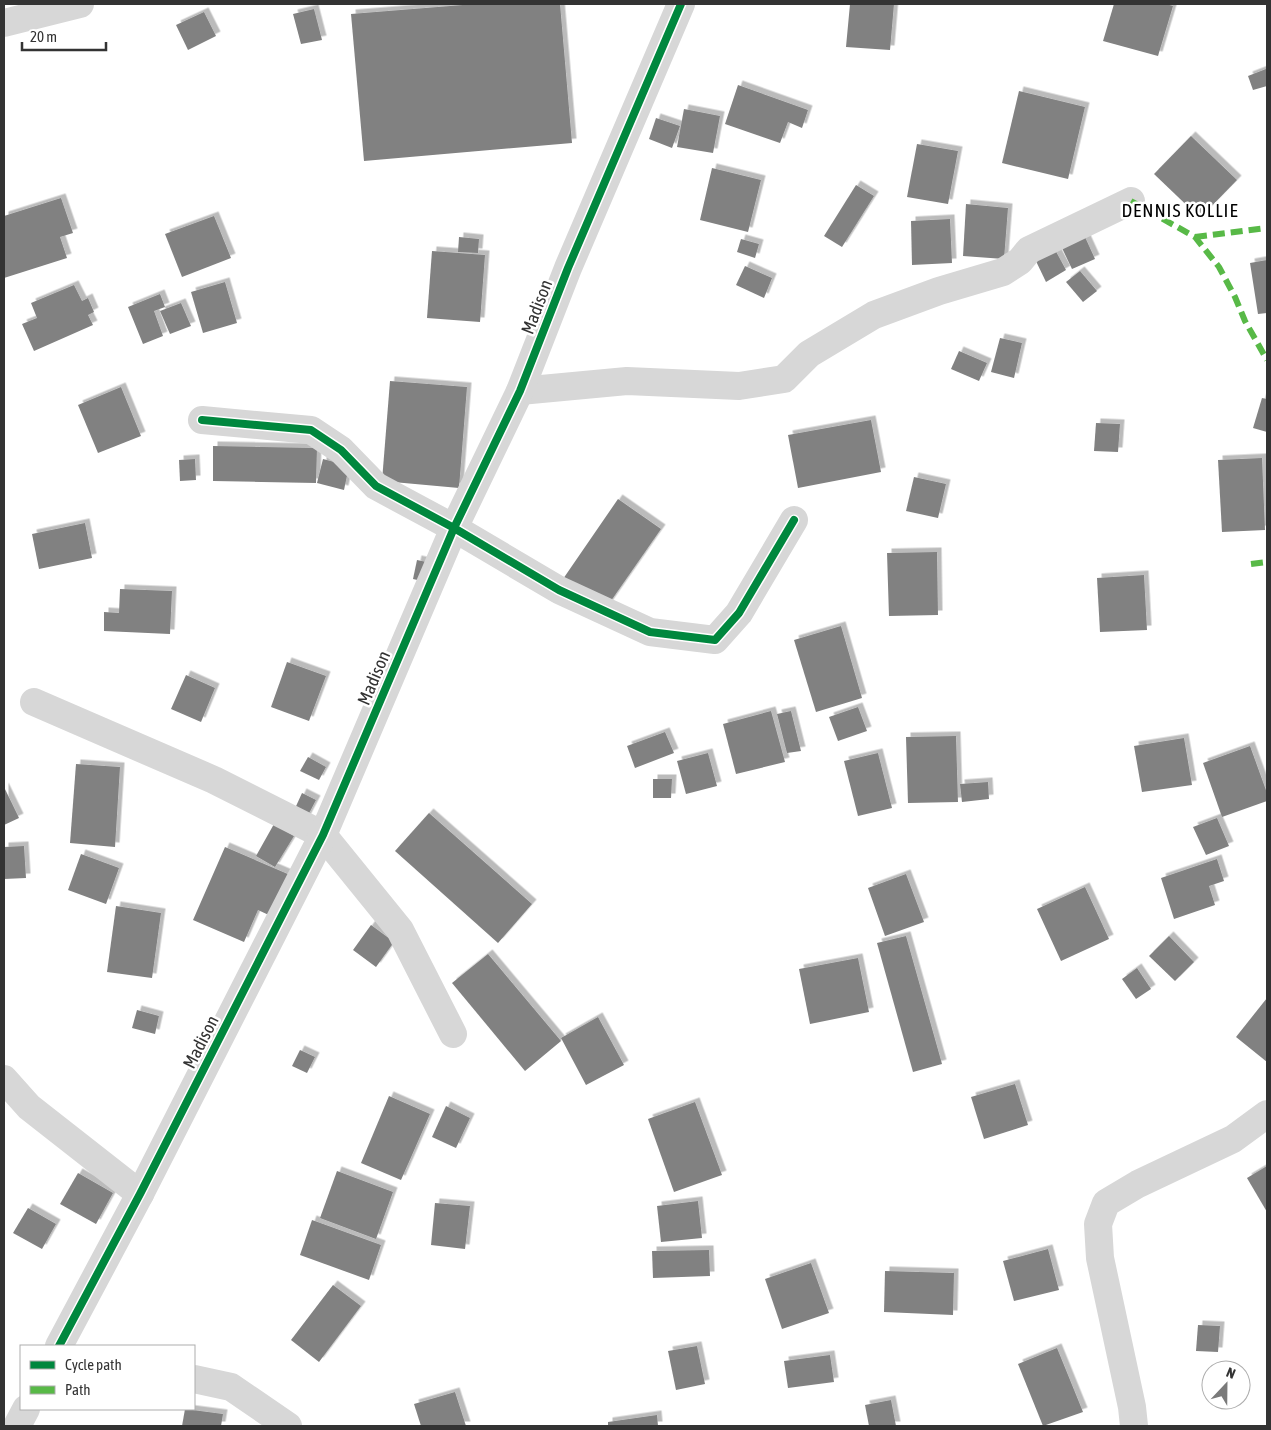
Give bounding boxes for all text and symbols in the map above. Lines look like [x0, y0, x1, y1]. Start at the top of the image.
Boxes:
scale bar [22, 20, 106, 52]
text: 20 m [30, 28, 57, 45]
district label: DENNIS KOLLIE [1121, 199, 1239, 221]
street label: Madison [517, 277, 556, 337]
street label: Madison [353, 648, 394, 708]
street label: Madison [178, 1012, 223, 1072]
legend [20, 1345, 195, 1410]
text: Cycle path [65, 1356, 122, 1373]
north arrow [1201, 1360, 1251, 1410]
text: N [1224, 1364, 1238, 1382]
text: Path [65, 1381, 91, 1398]

